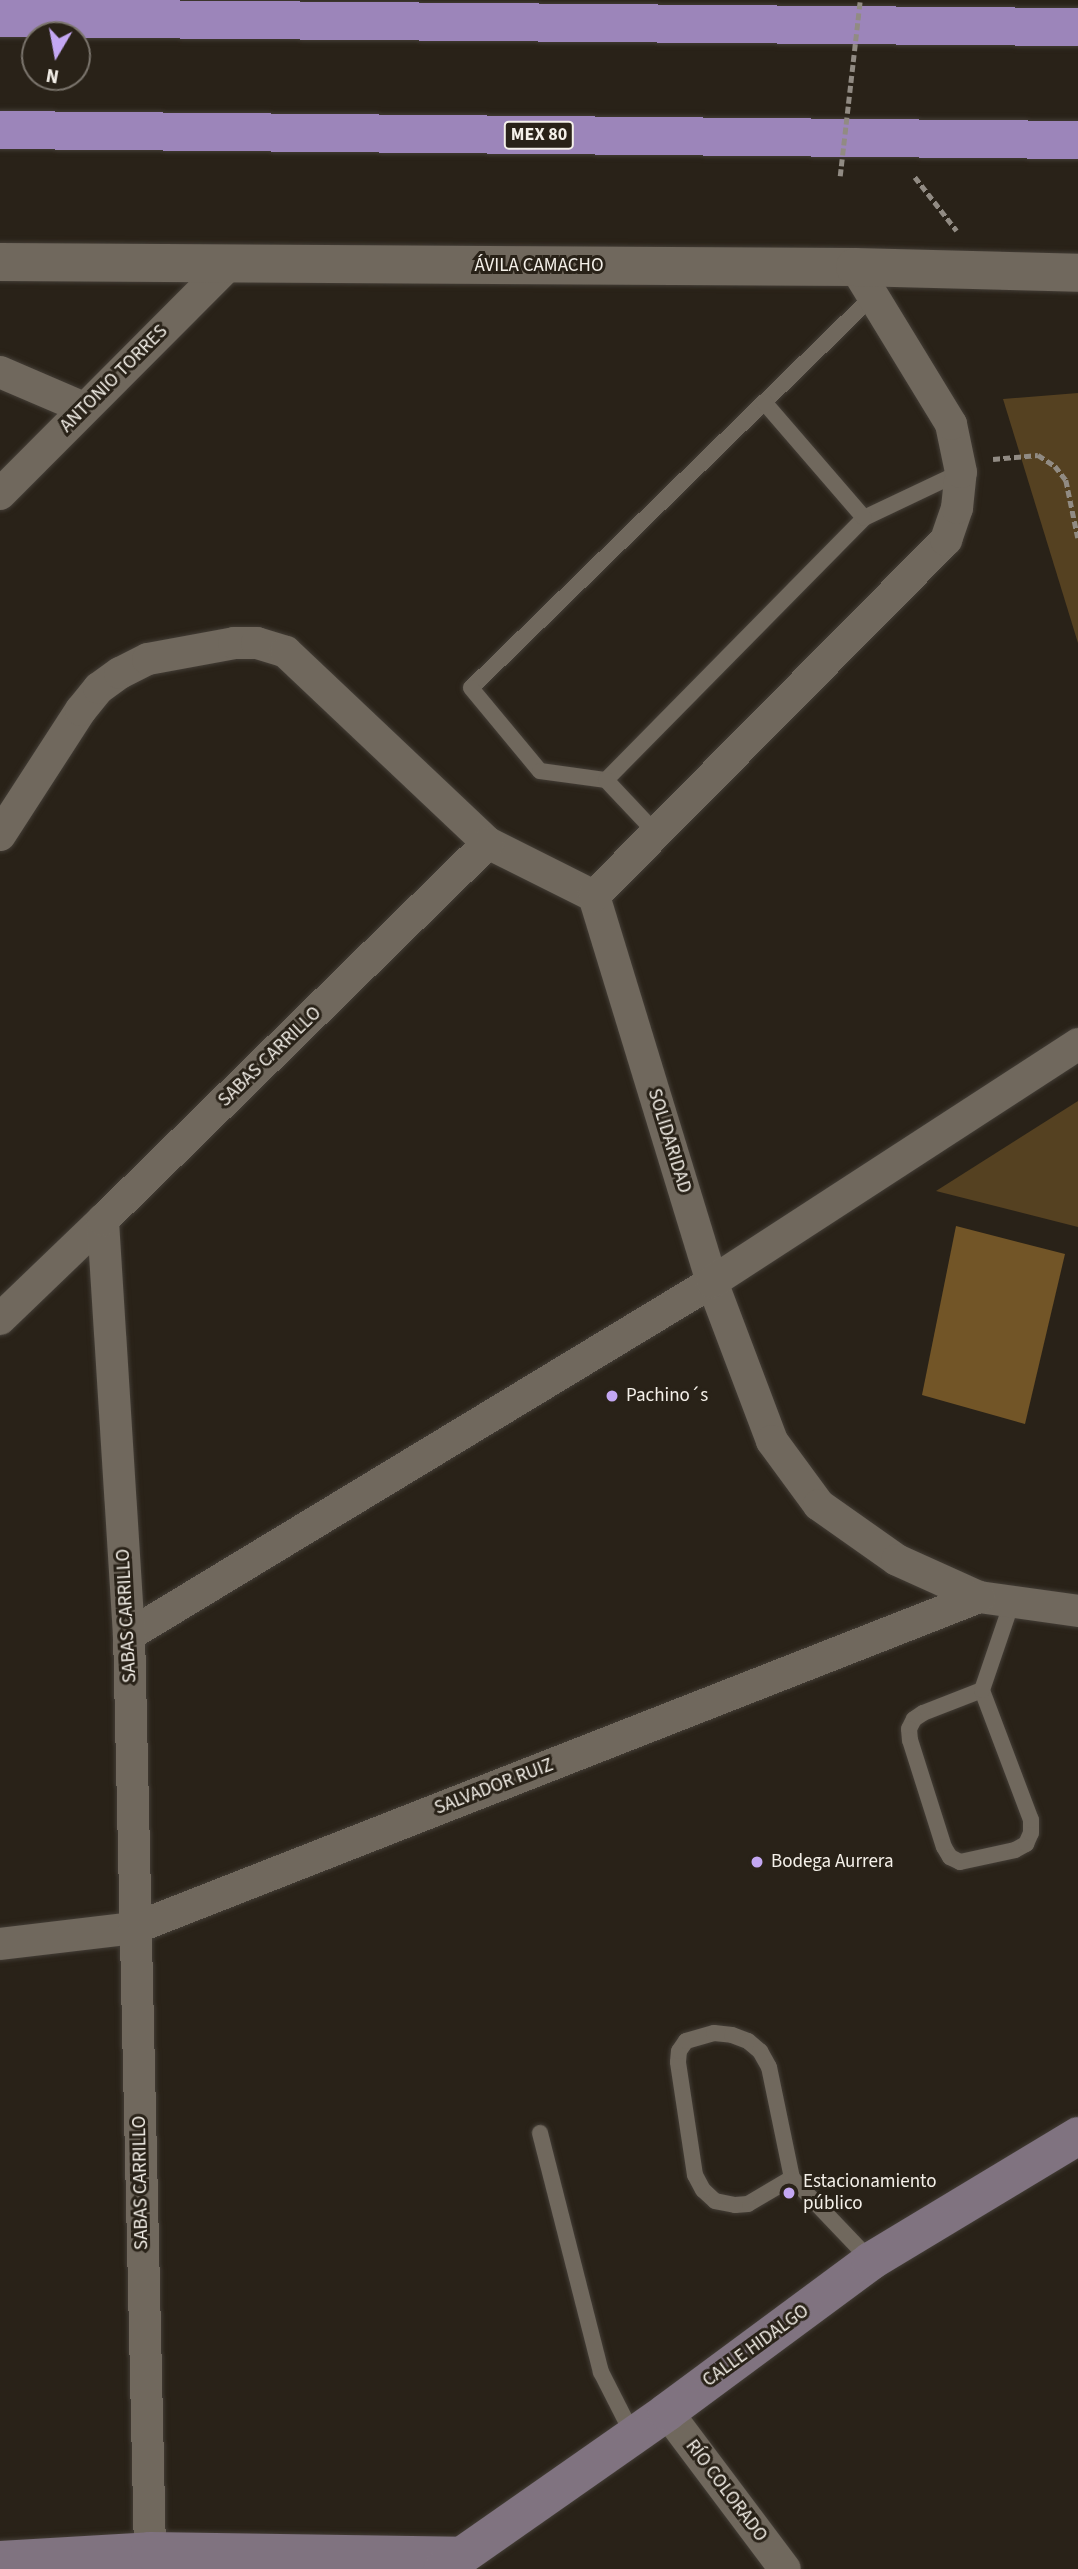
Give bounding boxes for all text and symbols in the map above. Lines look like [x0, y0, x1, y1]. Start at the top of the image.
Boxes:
north arrow [21, 21, 91, 91]
text: N [44, 61, 61, 90]
road number: MEX 80 [502, 120, 576, 150]
street label: ÁVILA CAMACHO [474, 255, 604, 277]
street label: ANTONIO TORRES [55, 320, 173, 438]
street label: SABAS CARRILLO [214, 1002, 326, 1112]
street label: SOLIDARIDAD [642, 1086, 696, 1196]
place label: Pachino´s [626, 1385, 708, 1407]
marker: Pachino´s [604, 1388, 620, 1404]
street label: SABAS CARRILLO [112, 1548, 142, 1684]
street label: SALVADOR RUIZ [431, 1754, 557, 1820]
place label: Bodega Aurrera [771, 1851, 894, 1873]
marker: Bodega Aurrera [749, 1854, 765, 1870]
street label: SABAS CARRILLO [128, 2116, 154, 2250]
place label: Estacionamiento público [803, 2171, 936, 2215]
marker: Estacionamiento público [781, 2185, 797, 2201]
street label: CALLE HIDALGO [698, 2300, 814, 2392]
street label: RÍO COLORADO [680, 2435, 772, 2547]

